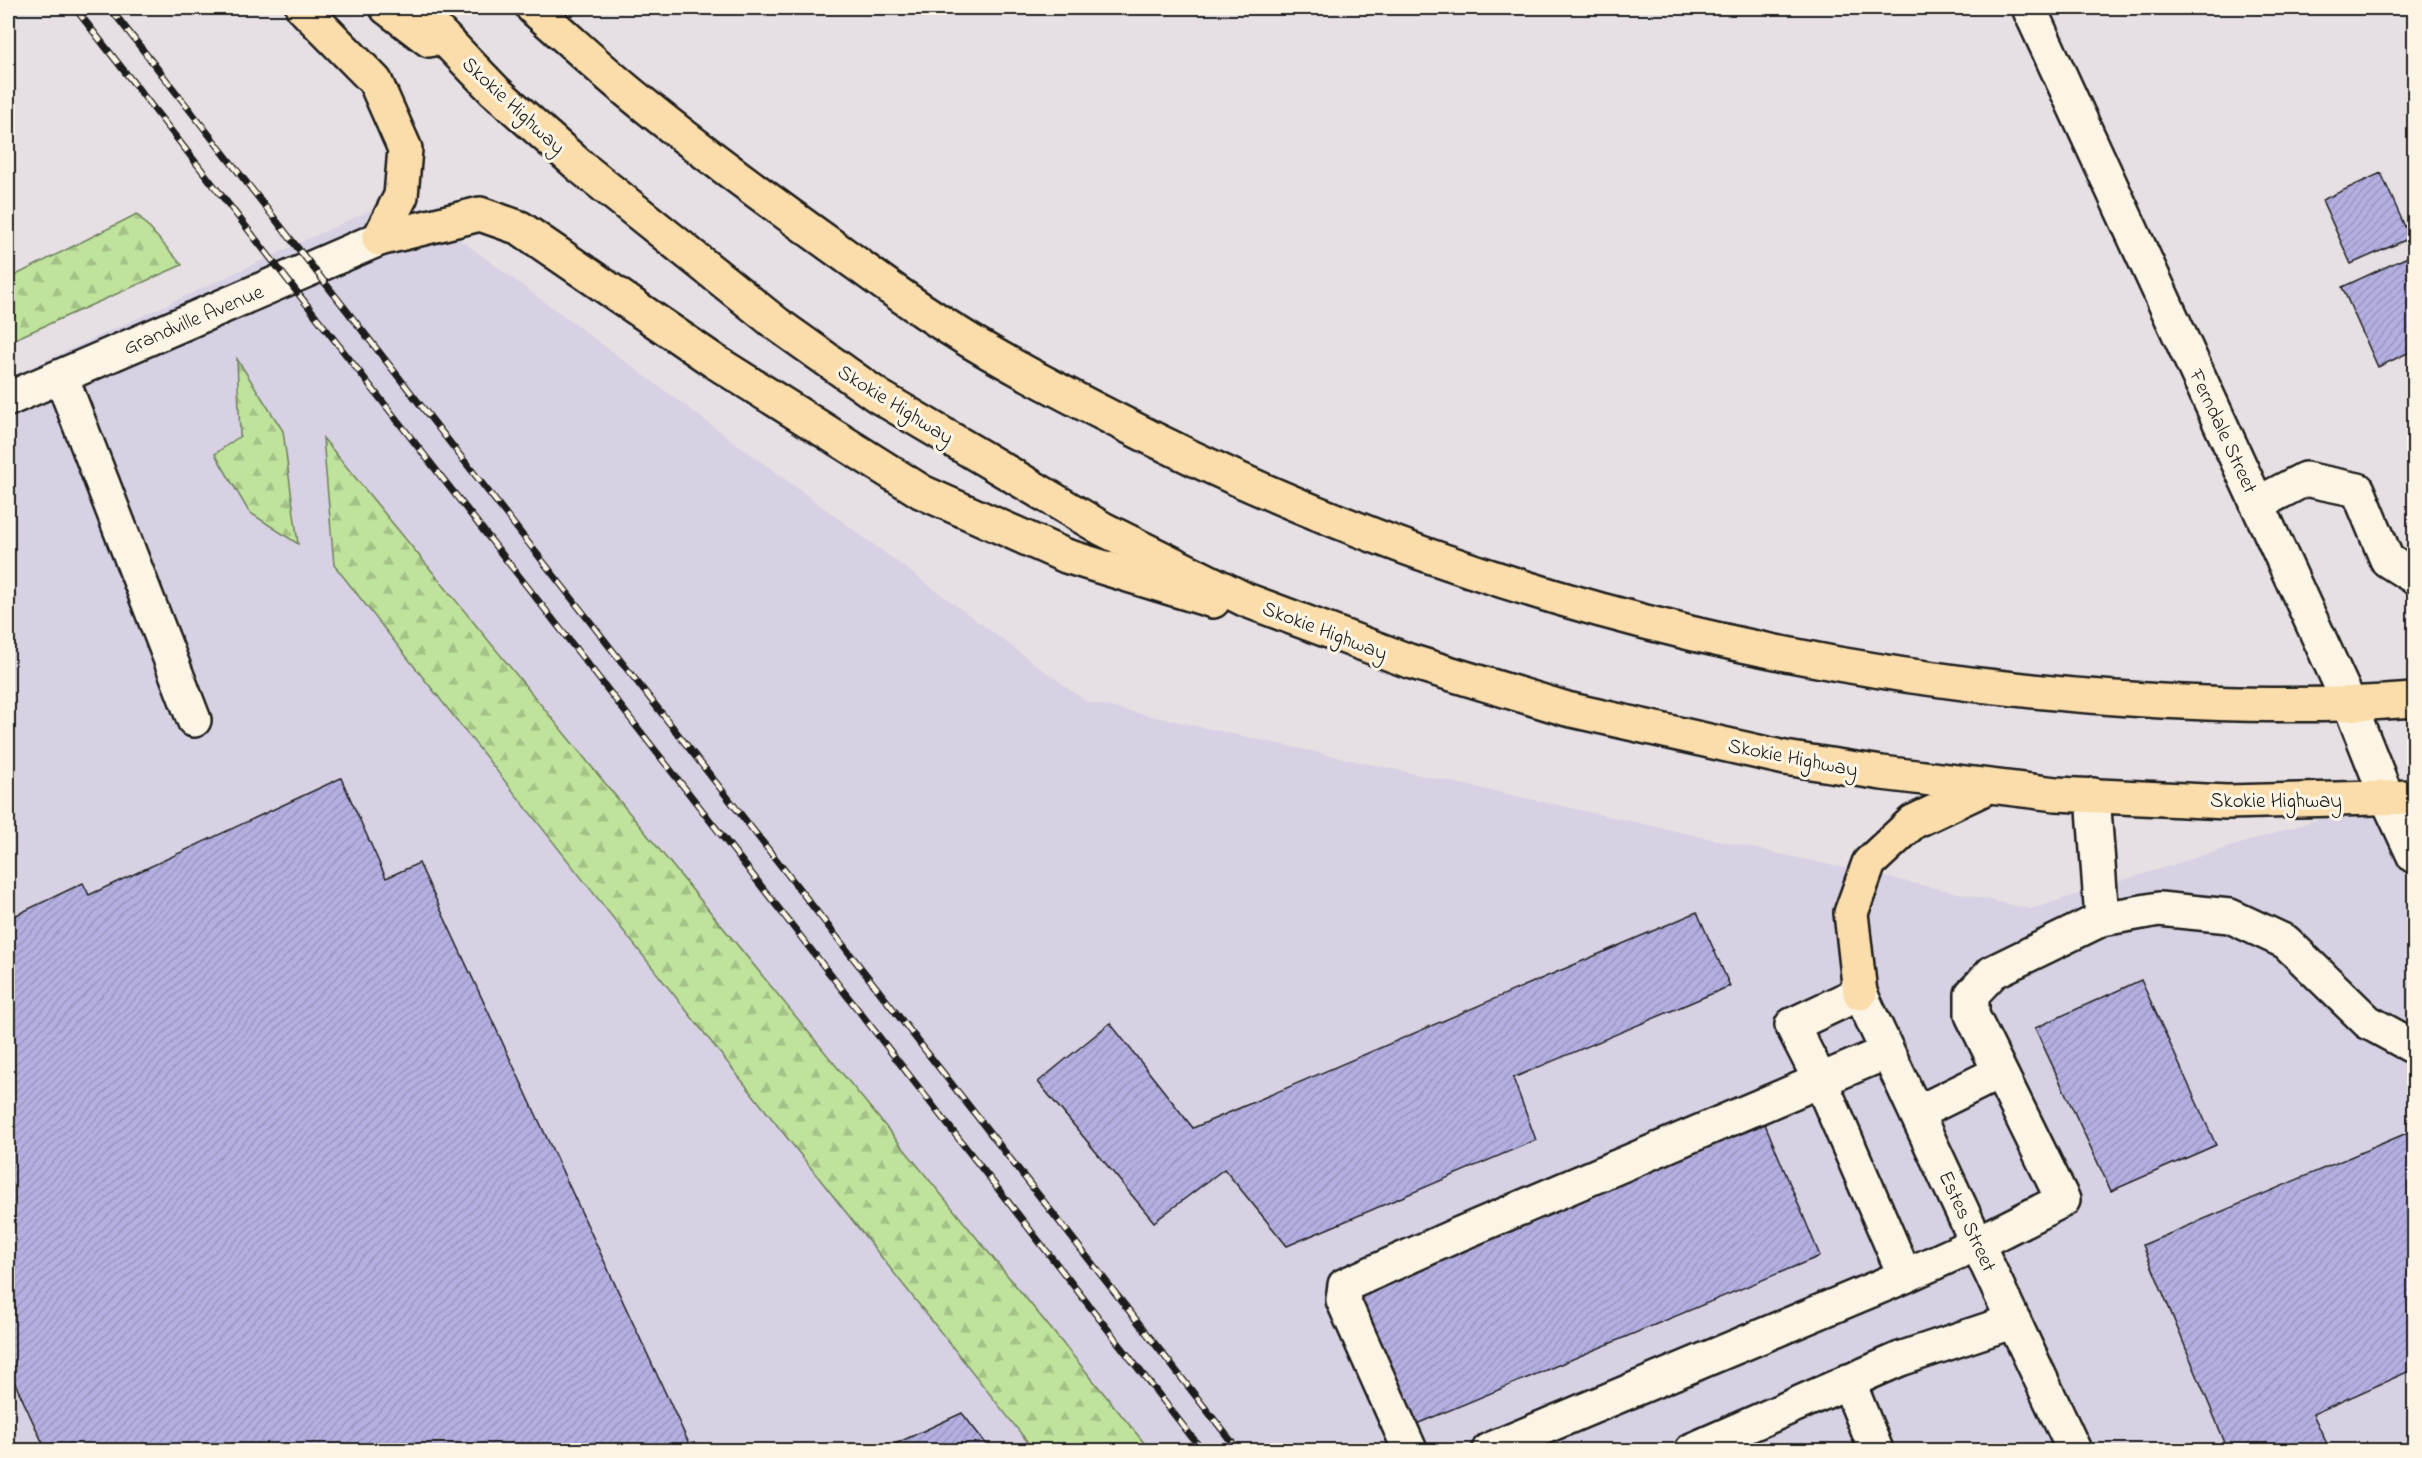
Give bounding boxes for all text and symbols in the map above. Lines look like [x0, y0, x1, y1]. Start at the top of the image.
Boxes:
street label: Skokie Highway [453, 50, 571, 164]
street label: Grandville Avenue [119, 278, 269, 364]
street label: Skokie Highway [830, 358, 959, 455]
street label: Ferndale Street [2180, 364, 2264, 499]
street label: Skokie Highway [1257, 594, 1391, 671]
street label: Skokie Highway [1725, 732, 1860, 788]
street label: Skokie Highway [2210, 787, 2342, 819]
street label: Estes Street [1930, 1166, 2003, 1277]

